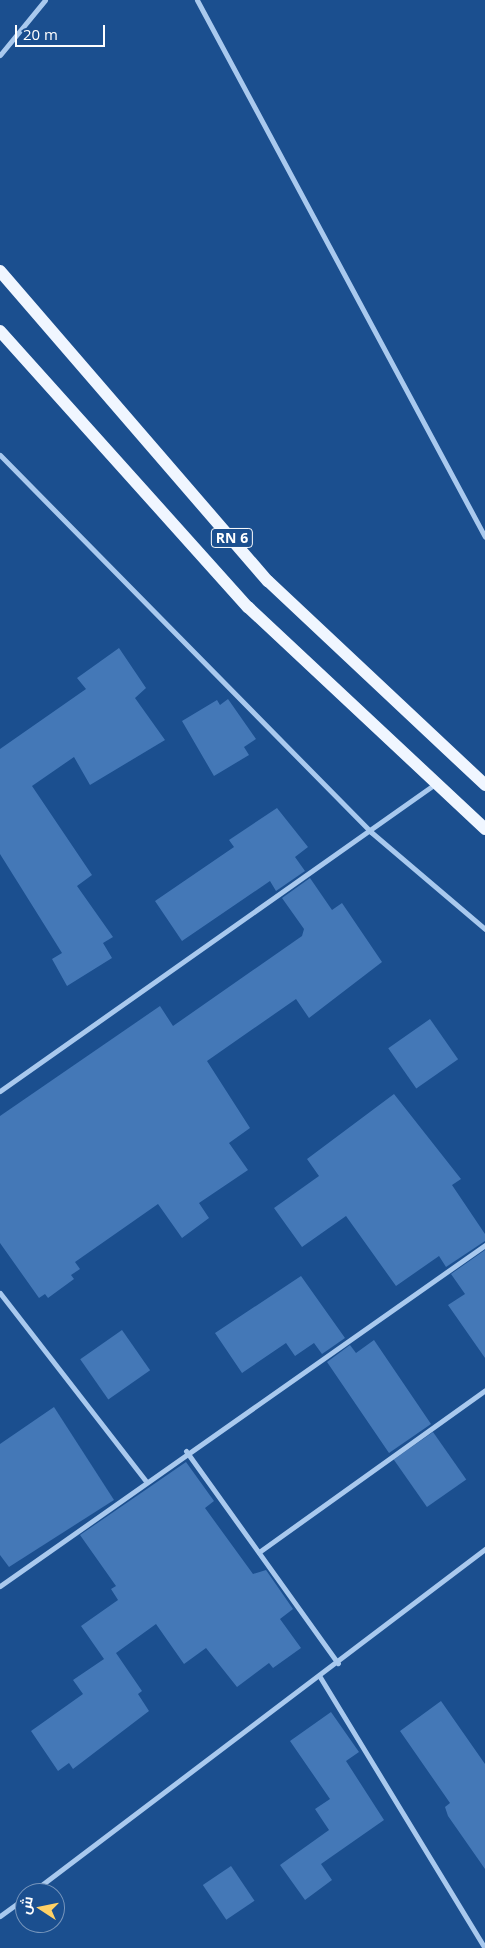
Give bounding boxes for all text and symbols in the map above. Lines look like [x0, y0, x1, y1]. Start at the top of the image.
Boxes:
scale bar [18, 15, 108, 47]
text: 20 m [23, 24, 58, 44]
road number: RN 6 [211, 526, 253, 550]
north arrow [15, 1883, 65, 1933]
text: ش [15, 1895, 37, 1916]

